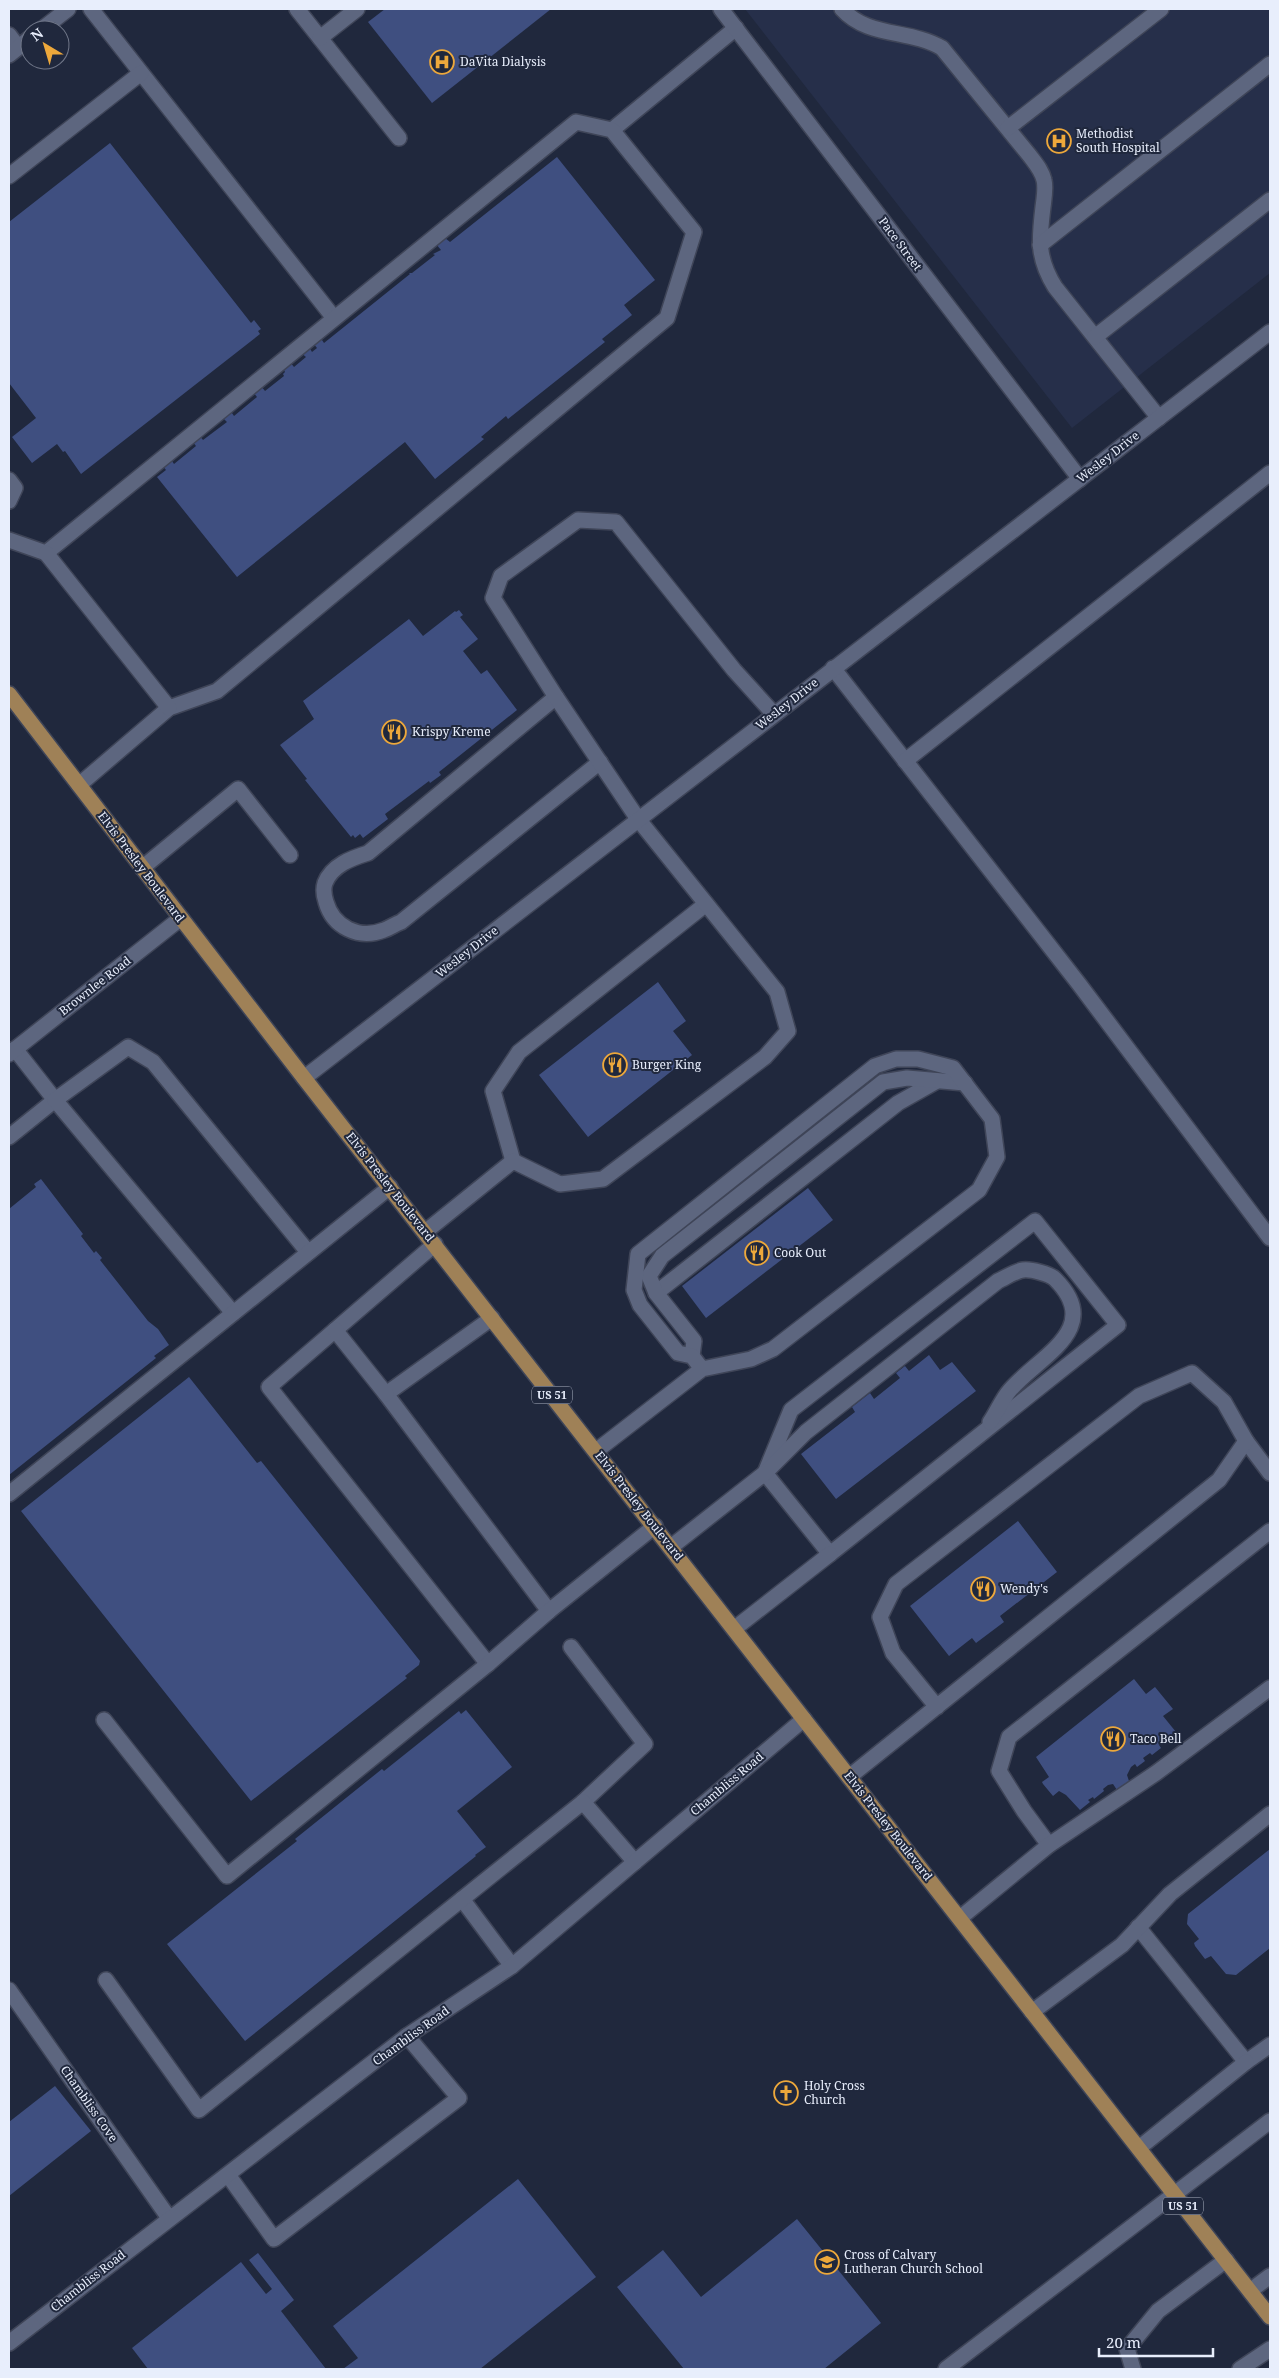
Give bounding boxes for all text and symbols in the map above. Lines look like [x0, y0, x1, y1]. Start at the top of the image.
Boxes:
north arrow [20, 20, 70, 70]
text: N [26, 23, 47, 45]
hospital icon: DaVita Dialysis [429, 49, 455, 75]
place label: DaVita Dialysis [460, 53, 546, 70]
place label: Methodist South Hospital [1076, 125, 1160, 156]
hospital icon: Methodist South Hospital [1046, 128, 1072, 154]
street label: Pace Street [875, 213, 926, 274]
street label: Wesley Drive [1073, 427, 1143, 486]
street label: Wesley Drive [752, 674, 822, 733]
restaurant icon: Krispy Kreme [381, 719, 407, 745]
place label: Krispy Kreme [412, 723, 491, 740]
street label: Elvis Presley Boulevard [94, 808, 189, 926]
street label: Wesley Drive [432, 922, 502, 981]
street label: Brownlee Road [55, 952, 135, 1019]
restaurant icon: Burger King [602, 1052, 628, 1078]
place label: Burger King [632, 1056, 702, 1073]
street label: Elvis Presley Boulevard [342, 1128, 439, 1245]
restaurant icon: Cook Out [744, 1240, 770, 1266]
place label: Cook Out [774, 1244, 826, 1261]
road number: US 51 [532, 1386, 572, 1404]
street label: Elvis Presley Boulevard [591, 1447, 688, 1564]
restaurant icon: Wendy's [970, 1576, 996, 1602]
place label: Wendy's [1000, 1580, 1048, 1597]
restaurant icon: Taco Bell [1100, 1726, 1126, 1752]
place label: Taco Bell [1130, 1730, 1182, 1747]
street label: Chambliss Road [686, 1747, 767, 1819]
street label: Elvis Presley Boulevard [840, 1767, 937, 1884]
street label: Chambliss Road [369, 2002, 453, 2069]
street label: Chambliss Cove [57, 2062, 122, 2145]
place label: Holy Cross Church [804, 2077, 865, 2108]
church icon: Holy Cross Church [773, 2080, 799, 2106]
road number: US 51 [1163, 2198, 1203, 2214]
street label: Chambliss Road [47, 2246, 129, 2315]
place label: Cross of Calvary Lutheran Church School [844, 2246, 983, 2277]
school or university icon: Cross of Calvary Lutheran Church School [814, 2249, 840, 2275]
scale bar [1099, 2326, 1213, 2358]
text: 20 m [1106, 2332, 1141, 2352]

